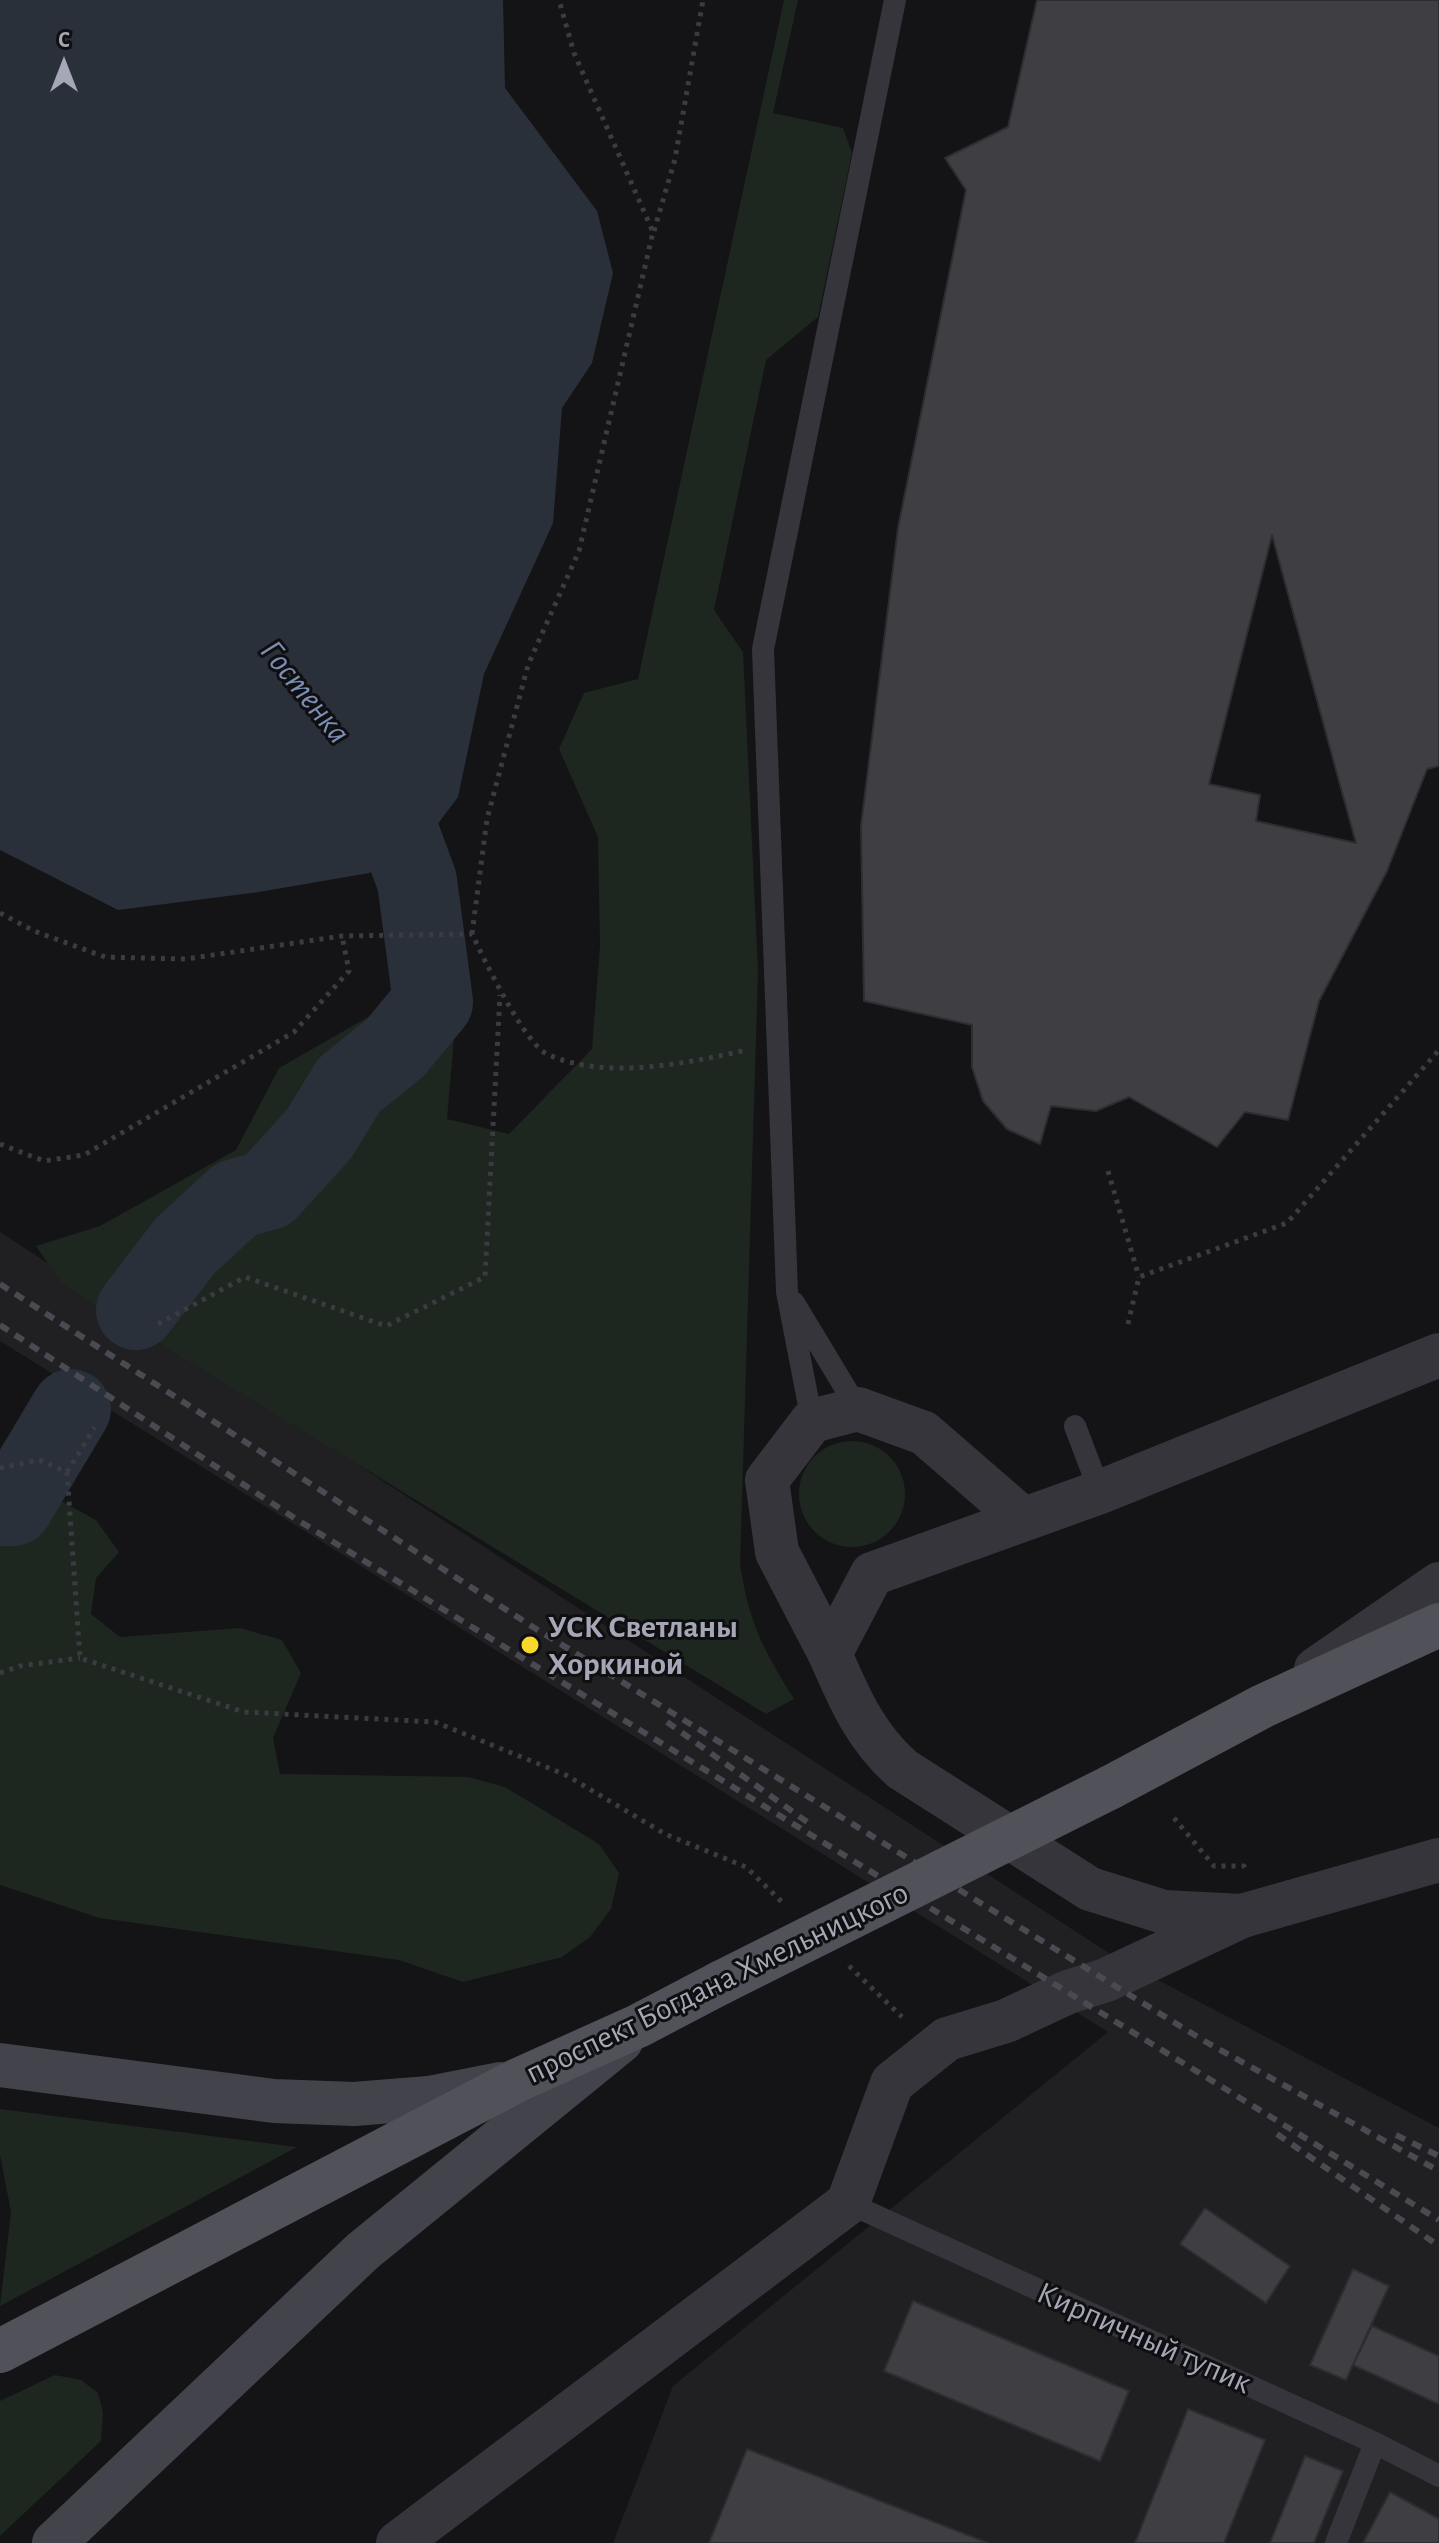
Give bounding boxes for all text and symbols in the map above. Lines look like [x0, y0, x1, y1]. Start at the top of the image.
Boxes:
north arrow [24, 24, 104, 104]
text: С [58, 29, 70, 51]
water label: Гостенка [251, 632, 359, 752]
place label: УСК Светланы Хоркиной [548, 1608, 738, 1683]
marker: УСК Светланы Хоркиной [519, 1634, 541, 1656]
street label: проспект Богдана Хмельницкого [519, 1874, 915, 2092]
street label: Кирпичный тупик [1031, 2274, 1257, 2402]

